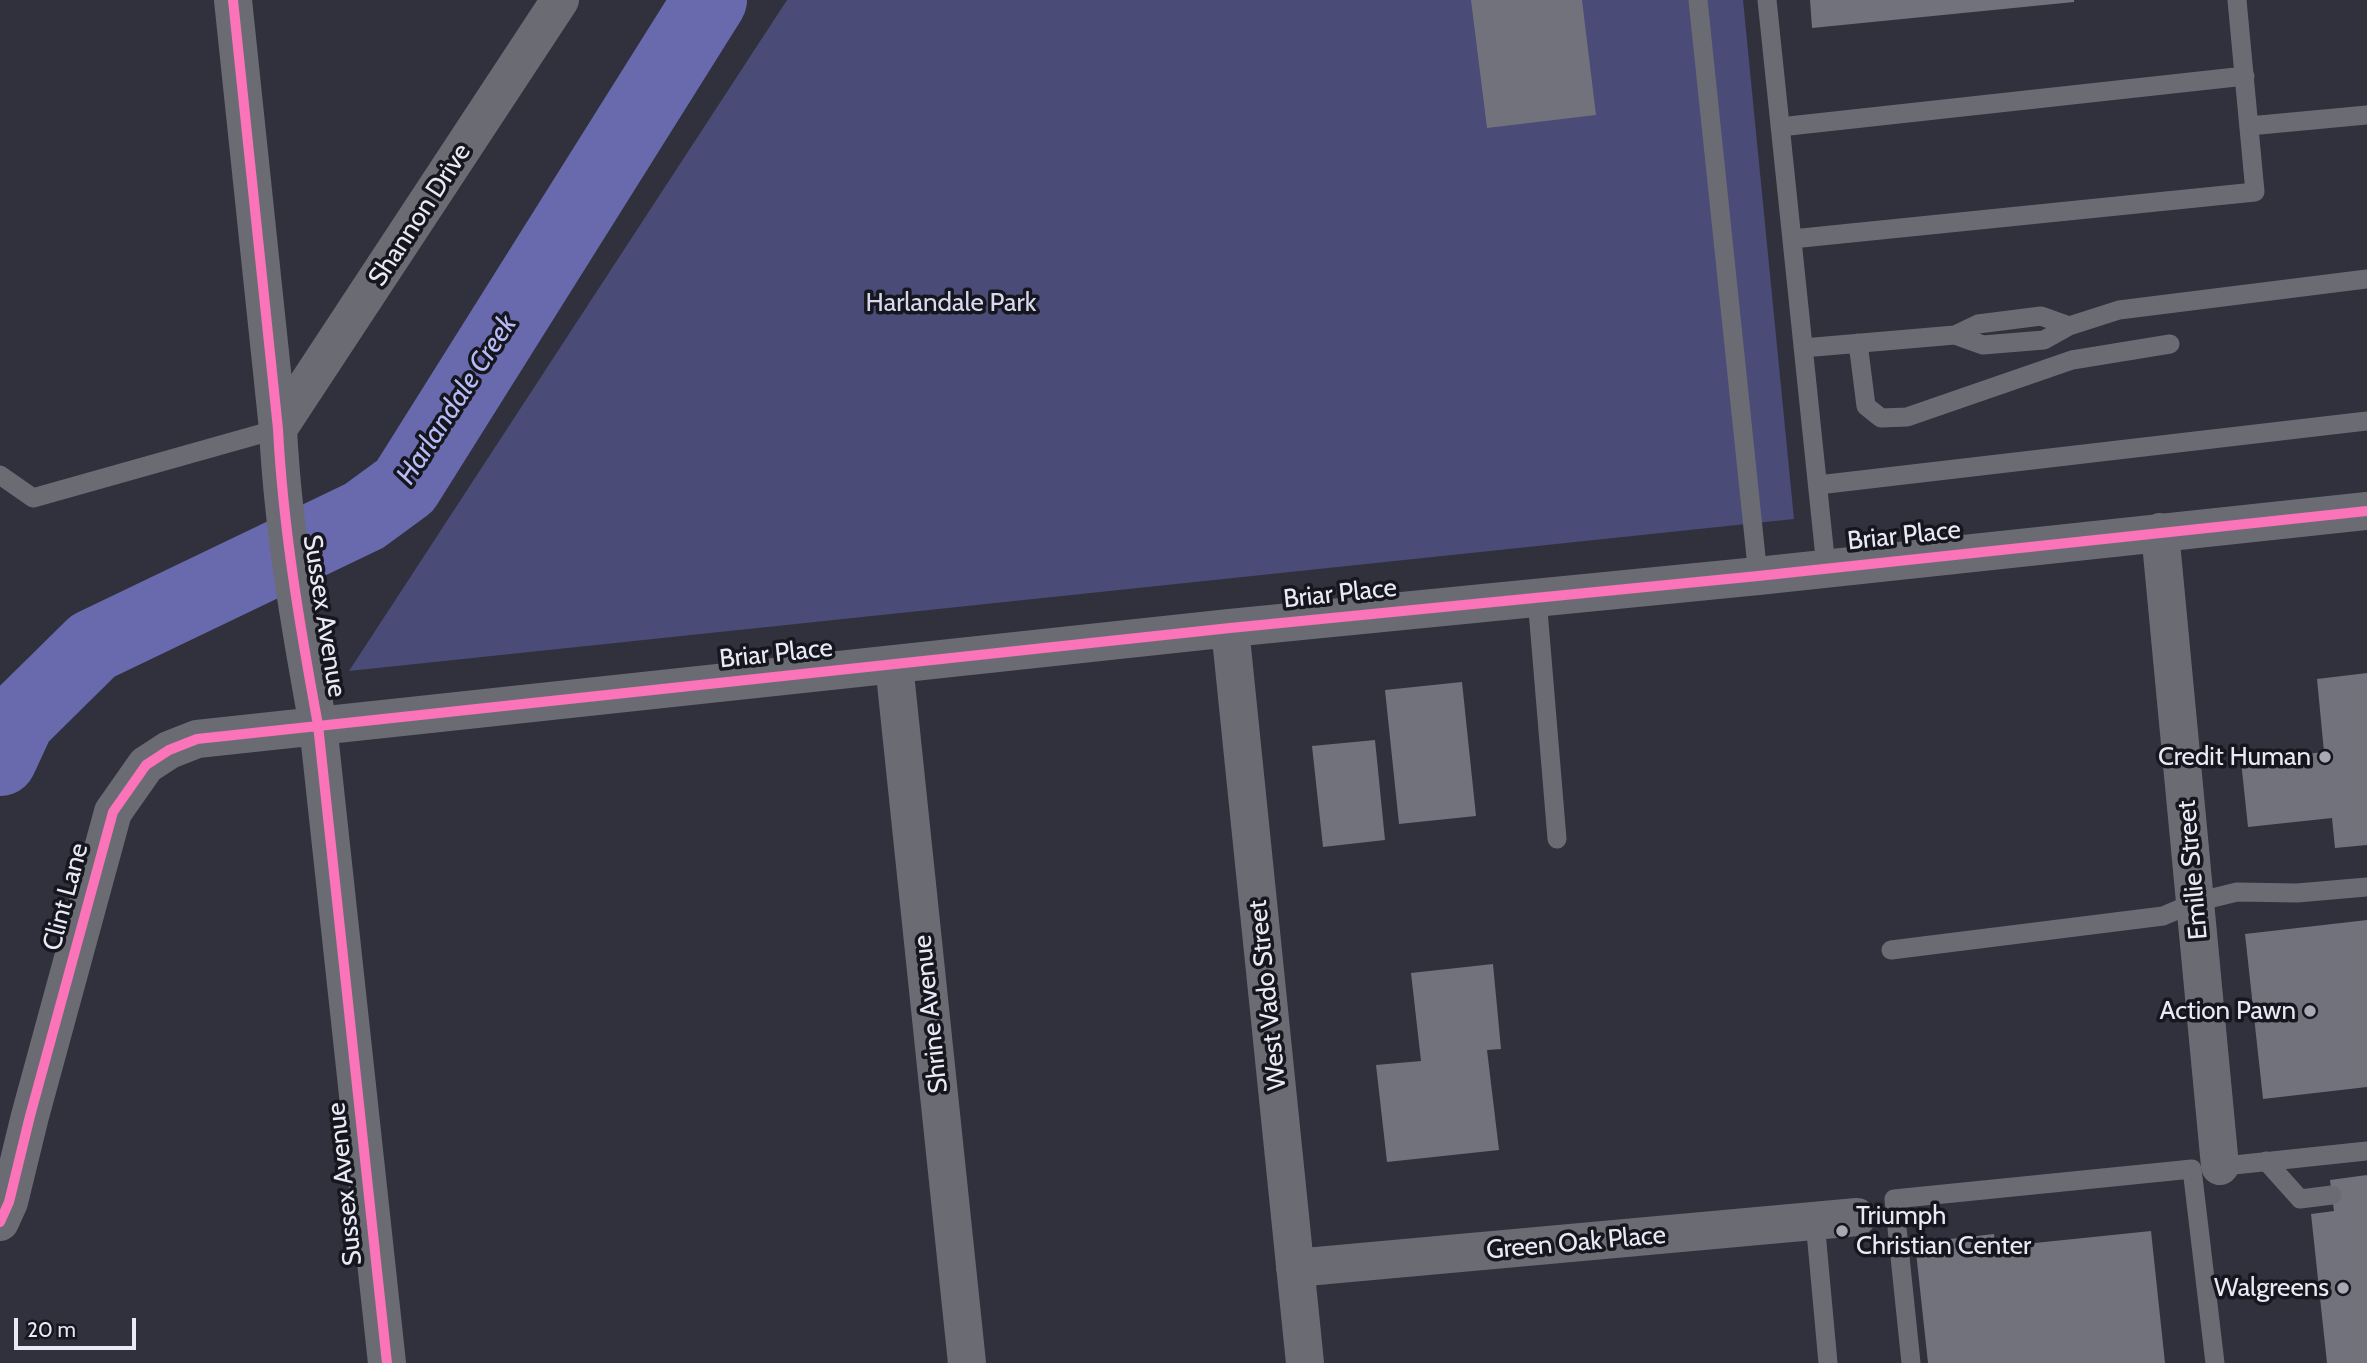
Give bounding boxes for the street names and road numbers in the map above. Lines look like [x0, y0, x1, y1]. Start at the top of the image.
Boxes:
street label: Shannon Drive [362, 138, 478, 292]
street label: Briar Place [1846, 515, 1962, 557]
street label: Sussex Avenue [296, 533, 352, 699]
street label: Briar Place [1282, 573, 1398, 615]
street label: Briar Place [718, 633, 834, 675]
street label: Emilie Street [2171, 799, 2215, 941]
street label: Clint Lane [37, 840, 95, 954]
street label: West Vado Street [1243, 898, 1293, 1092]
street label: Shrine Avenue [907, 933, 955, 1095]
street label: Sussex Avenue [321, 1101, 369, 1267]
street label: Green Oak Place [1485, 1220, 1667, 1266]

